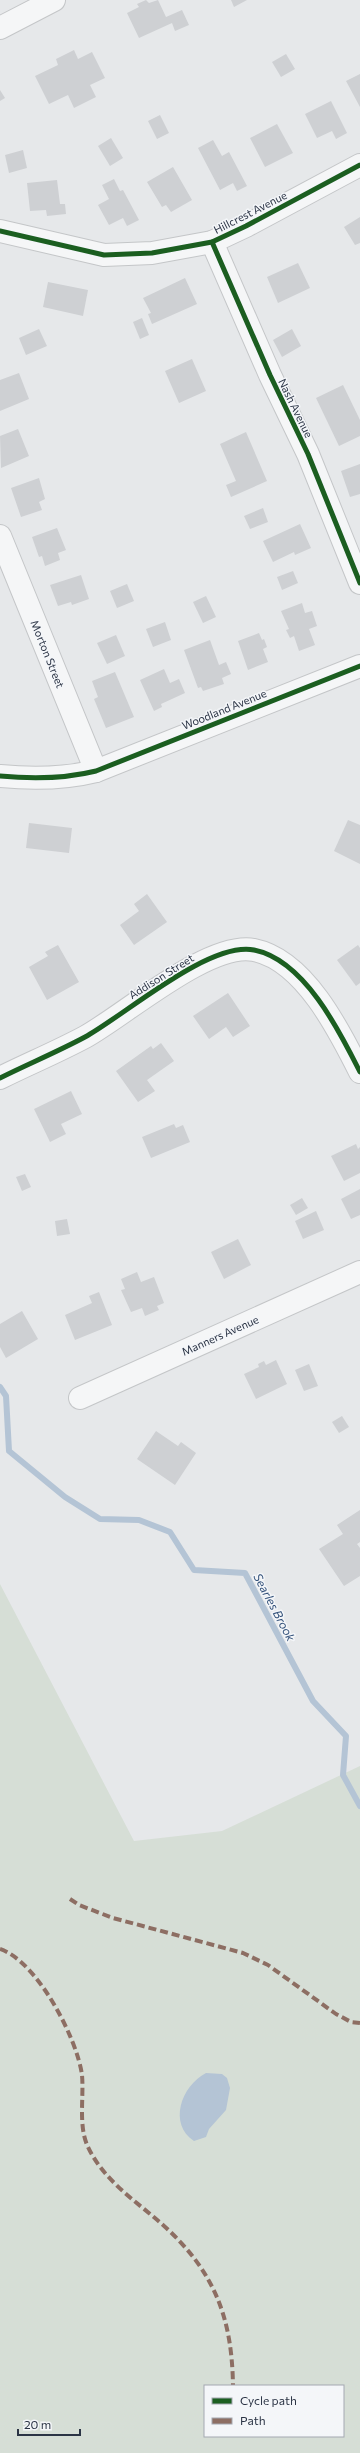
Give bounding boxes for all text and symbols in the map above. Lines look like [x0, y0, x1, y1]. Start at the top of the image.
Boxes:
street label: Hillcrest Avenue [211, 188, 289, 236]
street label: Nash Avenue [276, 376, 316, 440]
street label: Morton Street [28, 618, 68, 690]
street label: Woodland Avenue [180, 686, 268, 732]
street label: Addison Street [126, 951, 196, 1001]
street label: Manners Avenue [180, 1312, 261, 1358]
water label: Searles Brook [251, 1571, 299, 1644]
legend [204, 2385, 344, 2437]
text: Cycle path [240, 2393, 297, 2407]
scale bar [18, 2411, 80, 2437]
text: Path [240, 2413, 266, 2427]
text: 20 m [24, 2417, 51, 2431]

